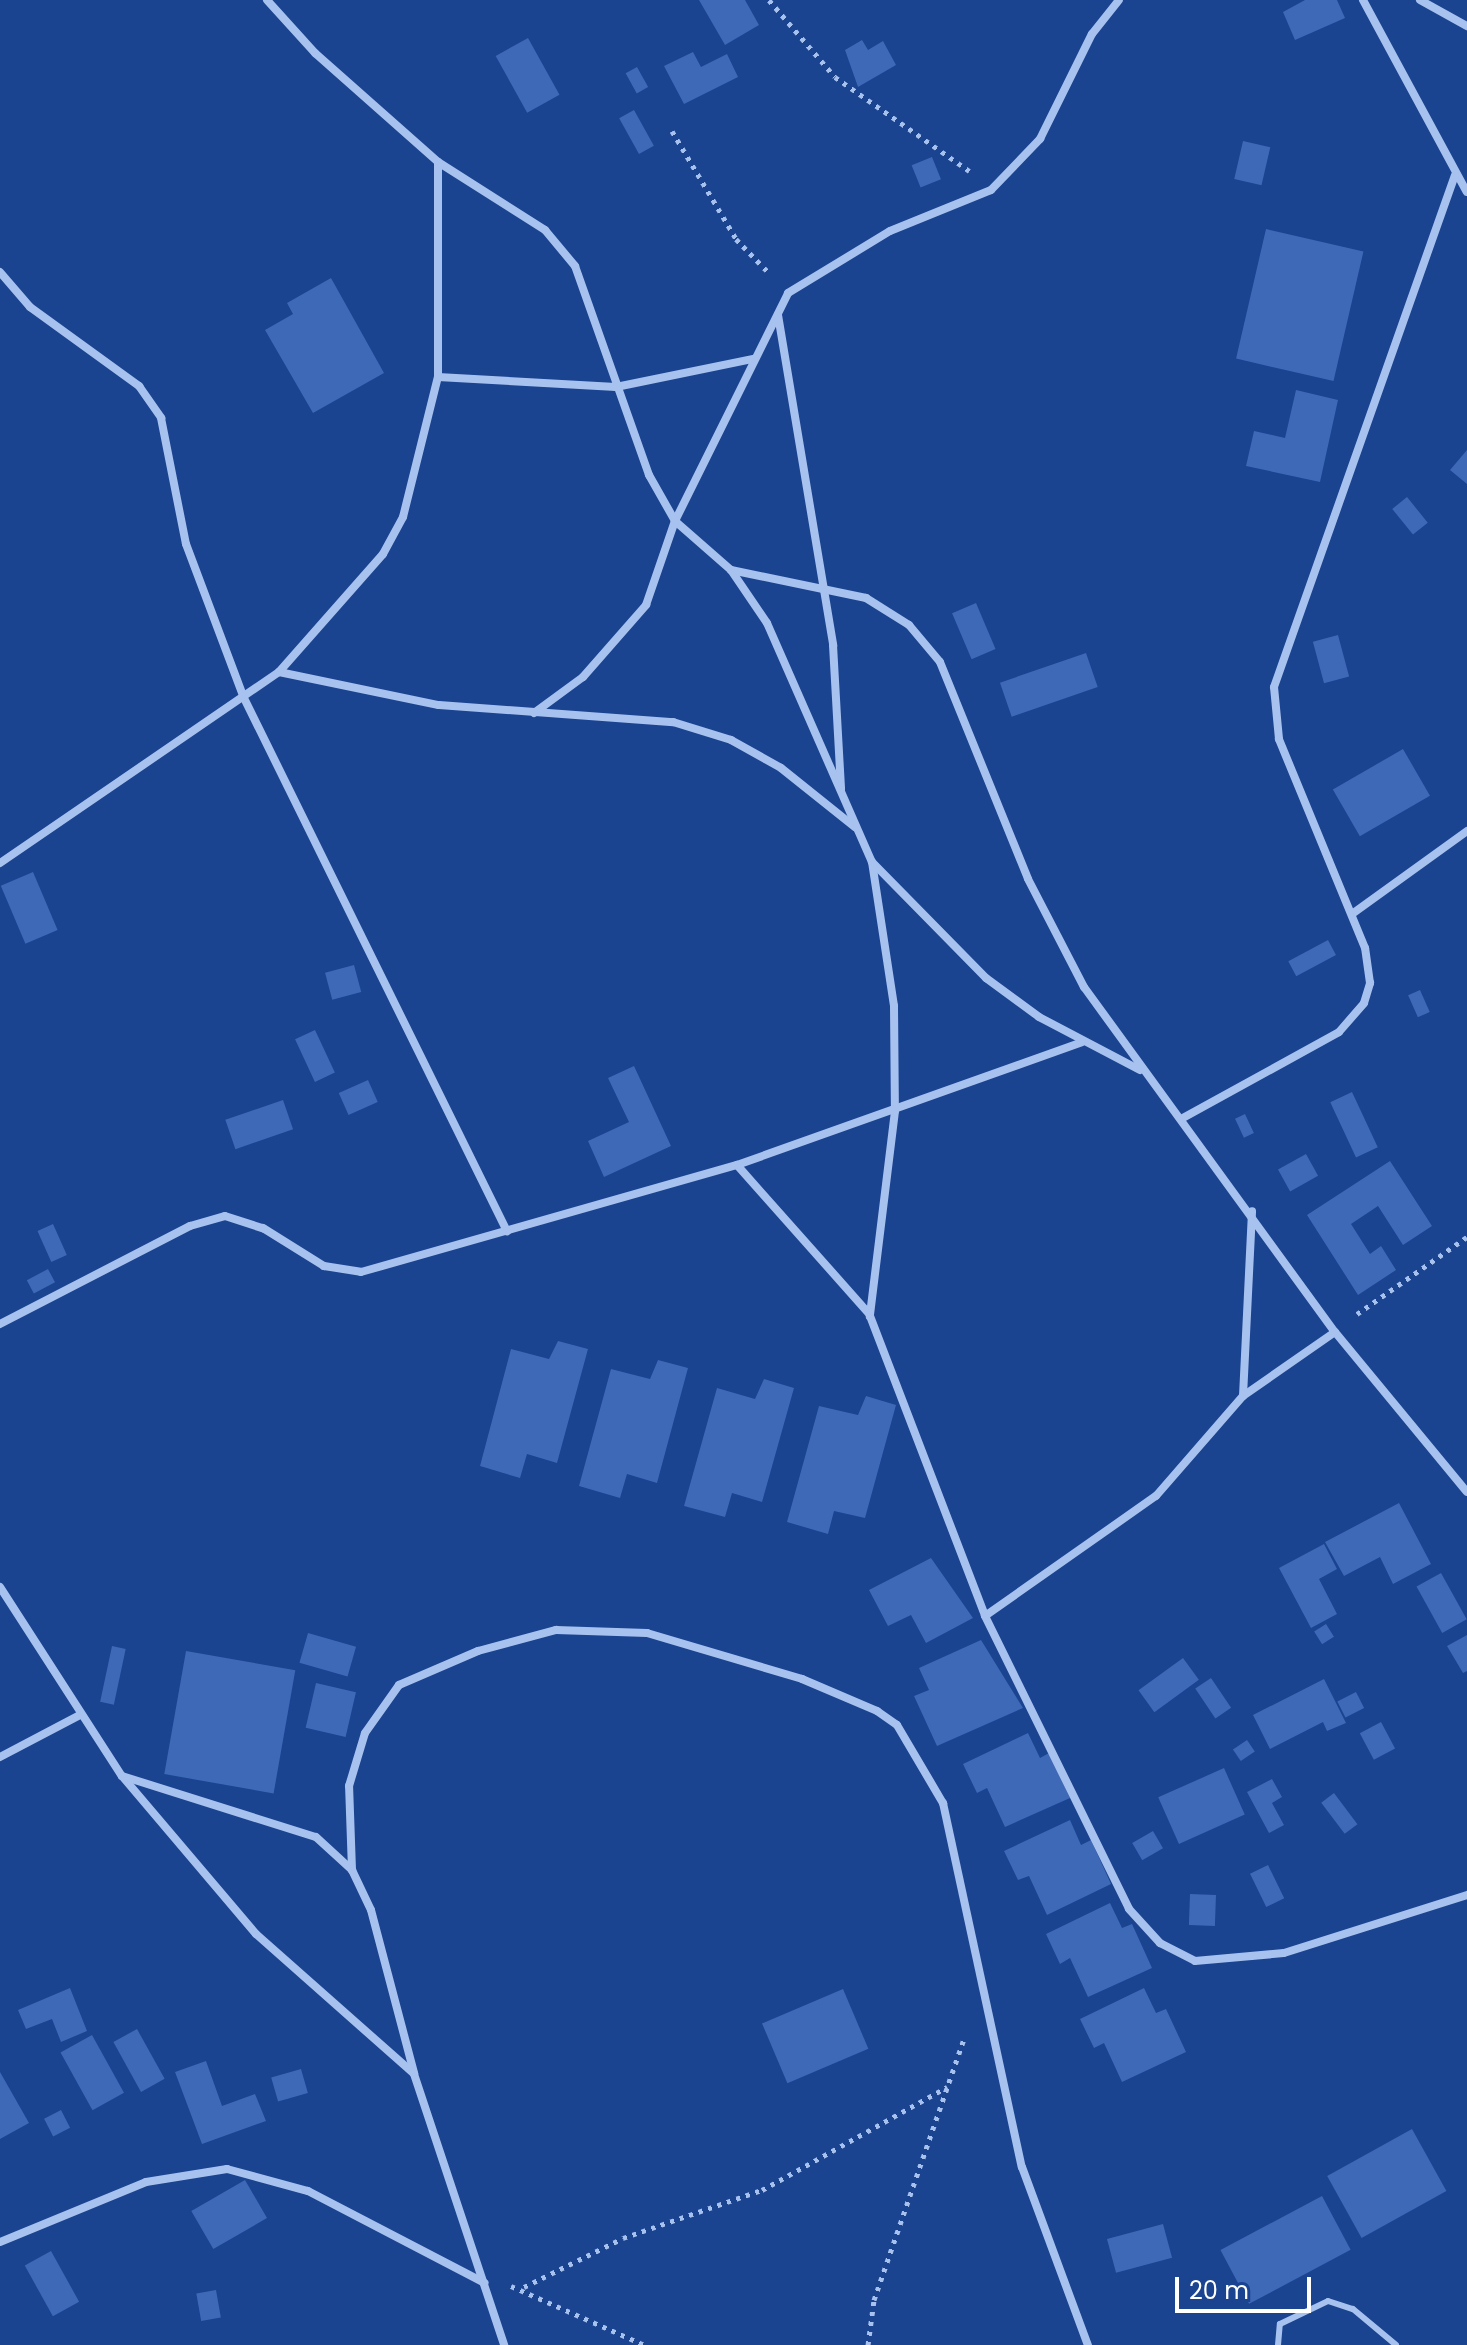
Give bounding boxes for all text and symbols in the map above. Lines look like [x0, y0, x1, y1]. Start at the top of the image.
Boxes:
scale bar [1179, 2261, 1315, 2311]
text: 20 m [1189, 2274, 1249, 2307]

